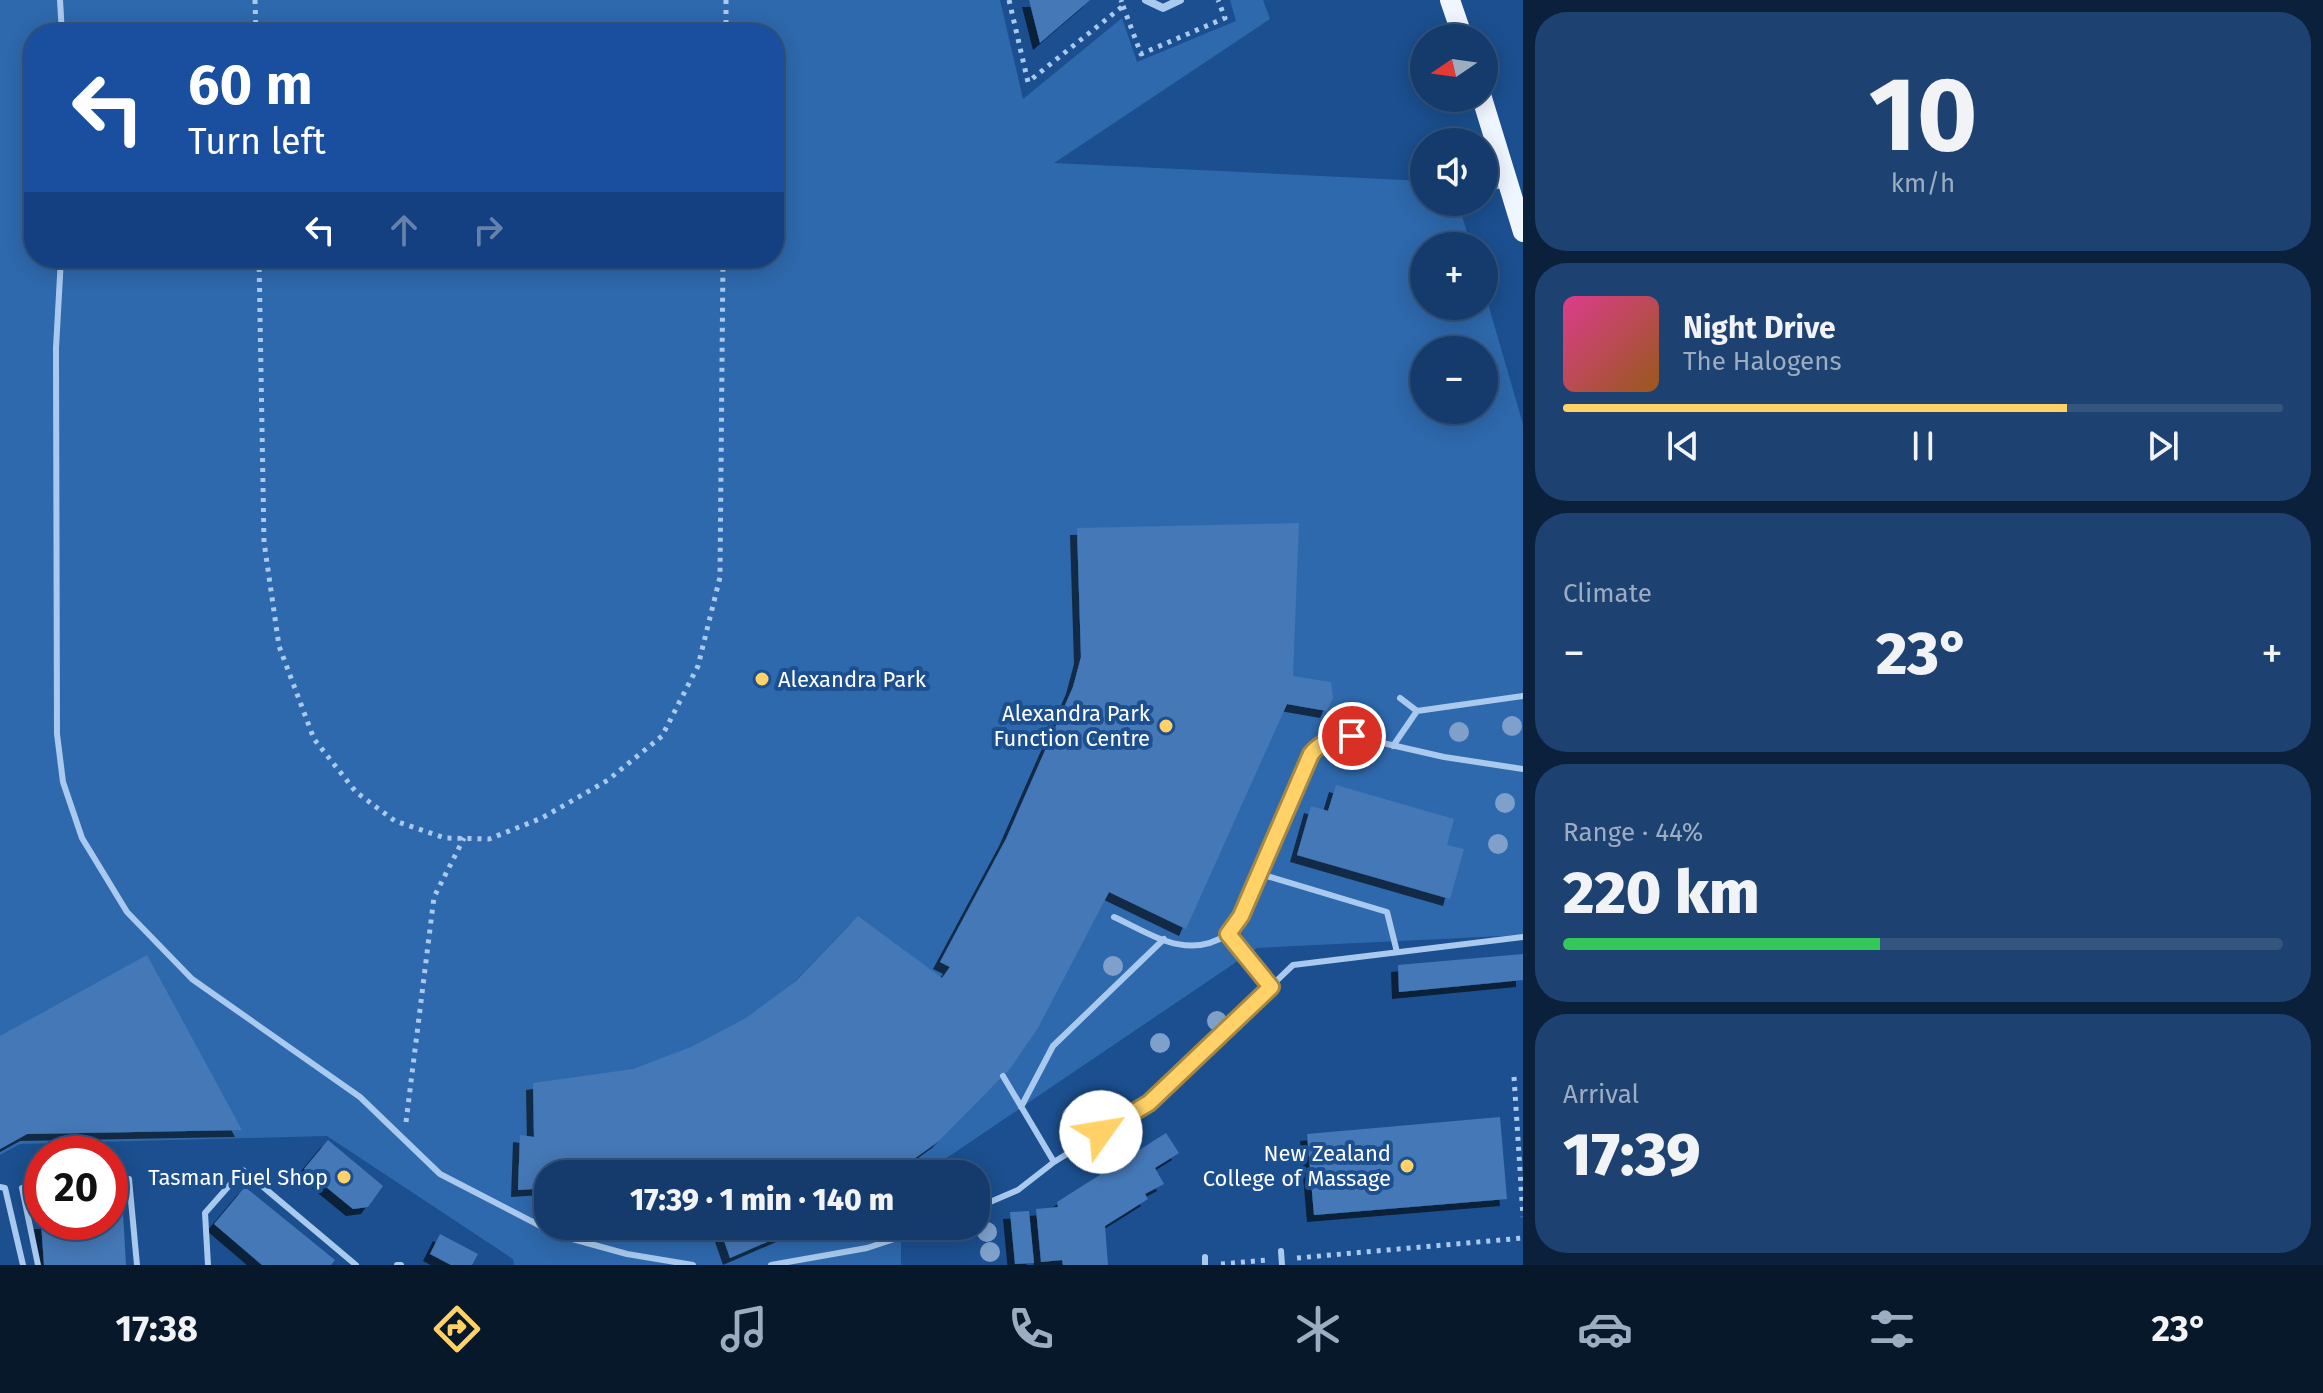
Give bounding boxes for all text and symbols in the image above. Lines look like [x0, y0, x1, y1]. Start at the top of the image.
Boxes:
north arrow [1410, 24, 1498, 112]
map controls [1410, 24, 1498, 424]
text: 60 m [188, 52, 313, 119]
text: 10 [1868, 53, 1978, 178]
icon: left [56, 56, 160, 160]
text: Turn left [188, 120, 326, 164]
button: sound [1410, 128, 1498, 216]
text: km/h [1891, 168, 1955, 199]
icon: left [298, 208, 342, 252]
icon: ahead [382, 208, 426, 252]
icon: right [466, 208, 510, 252]
button: + [1410, 232, 1498, 320]
text: Night Drive [1683, 310, 1836, 346]
button: − [1410, 336, 1498, 424]
text: The Halogens [1683, 346, 1842, 377]
icon: previous [1661, 424, 1705, 468]
icon: pause [1901, 424, 1945, 468]
icon: next [2141, 424, 2185, 468]
text: Climate [1563, 578, 1652, 609]
text: 23° [1876, 618, 1970, 690]
text: − [1563, 627, 1585, 680]
text: + [2261, 627, 2283, 680]
place label: Alexandra Park [778, 666, 927, 693]
marker: Alexandra Park [753, 670, 771, 688]
place label: Alexandra Park Function Centre [994, 700, 1151, 752]
pin [1318, 702, 1386, 770]
icon: arrive [1330, 714, 1374, 758]
marker: Alexandra Park Function Centre [1157, 717, 1175, 735]
text: Range · 44% [1563, 817, 1703, 848]
text: 220 km [1563, 857, 1759, 929]
text: Arrival [1563, 1079, 1639, 1110]
position arrow [1059, 1090, 1143, 1174]
text: 17:39 [1563, 1119, 1701, 1191]
speed limit sign: 20 [24, 1136, 128, 1240]
place label: New Zealand College of Massage [1203, 1140, 1391, 1192]
marker: New Zealand College of Massage [1398, 1157, 1416, 1175]
place label: Tasman Fuel Shop [148, 1164, 328, 1191]
marker: Tasman Fuel Shop [335, 1168, 353, 1186]
text: 17:39 · 1 min · 140 m [630, 1182, 894, 1218]
icon: directions [429, 1301, 485, 1357]
icon: music [716, 1301, 772, 1357]
icon: phone [1003, 1301, 1059, 1357]
icon: climate [1290, 1301, 1346, 1357]
icon: car [1577, 1301, 1633, 1357]
icon: filters [1864, 1301, 1920, 1357]
text: 17:38 [116, 1307, 198, 1351]
text: 23° [2151, 1307, 2207, 1351]

